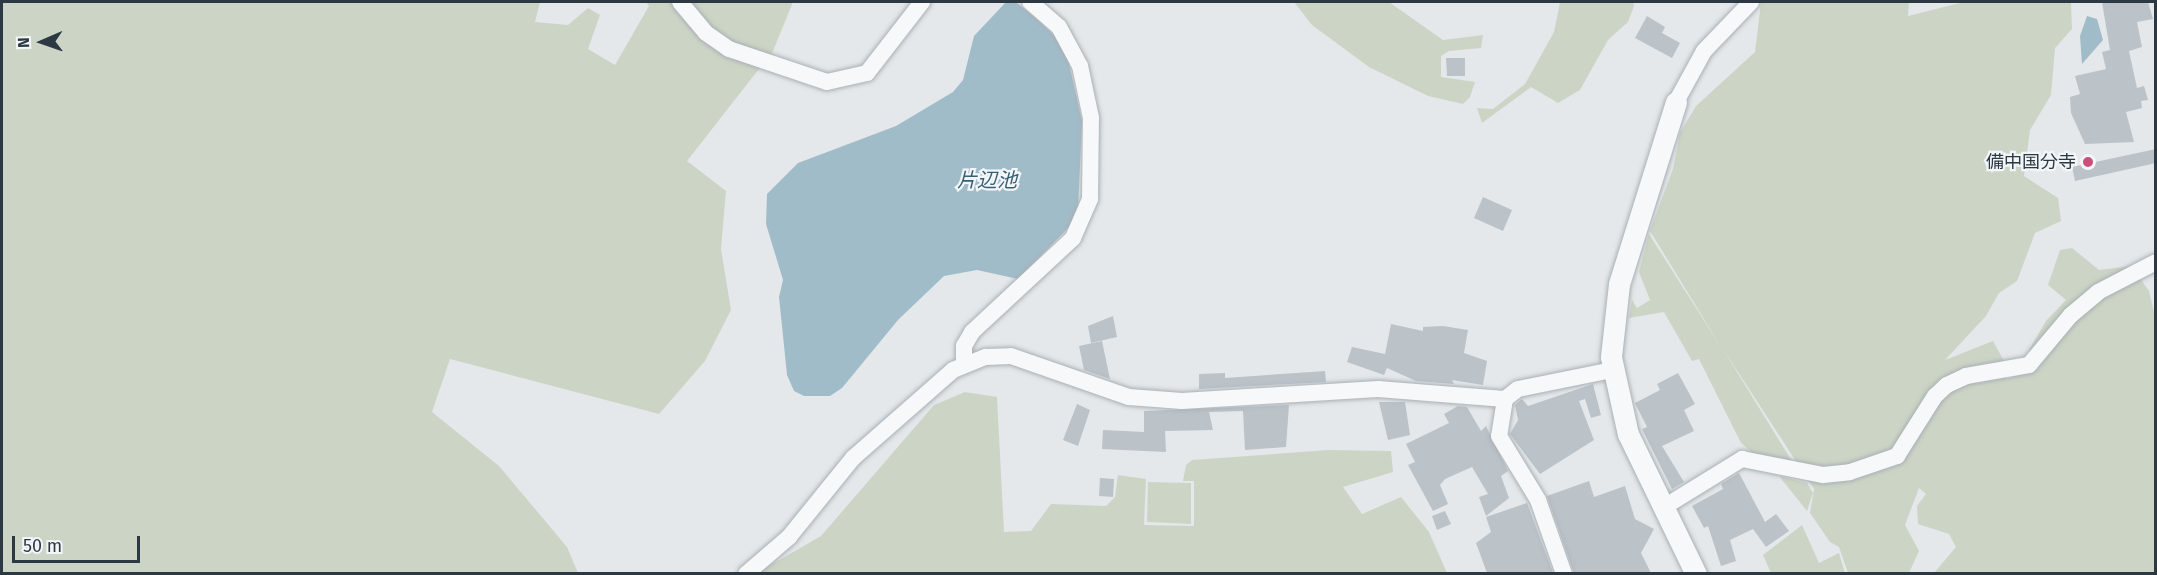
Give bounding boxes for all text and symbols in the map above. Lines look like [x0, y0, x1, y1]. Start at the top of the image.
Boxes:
north arrow [12, 12, 72, 72]
text: N [14, 37, 33, 48]
place label: 備中国分寺 [1986, 151, 2076, 173]
marker: 備中国分寺 [2081, 155, 2095, 169]
water label: 片辺池 [957, 168, 1017, 192]
scale bar [15, 524, 142, 562]
text: 50 m [23, 535, 62, 557]

